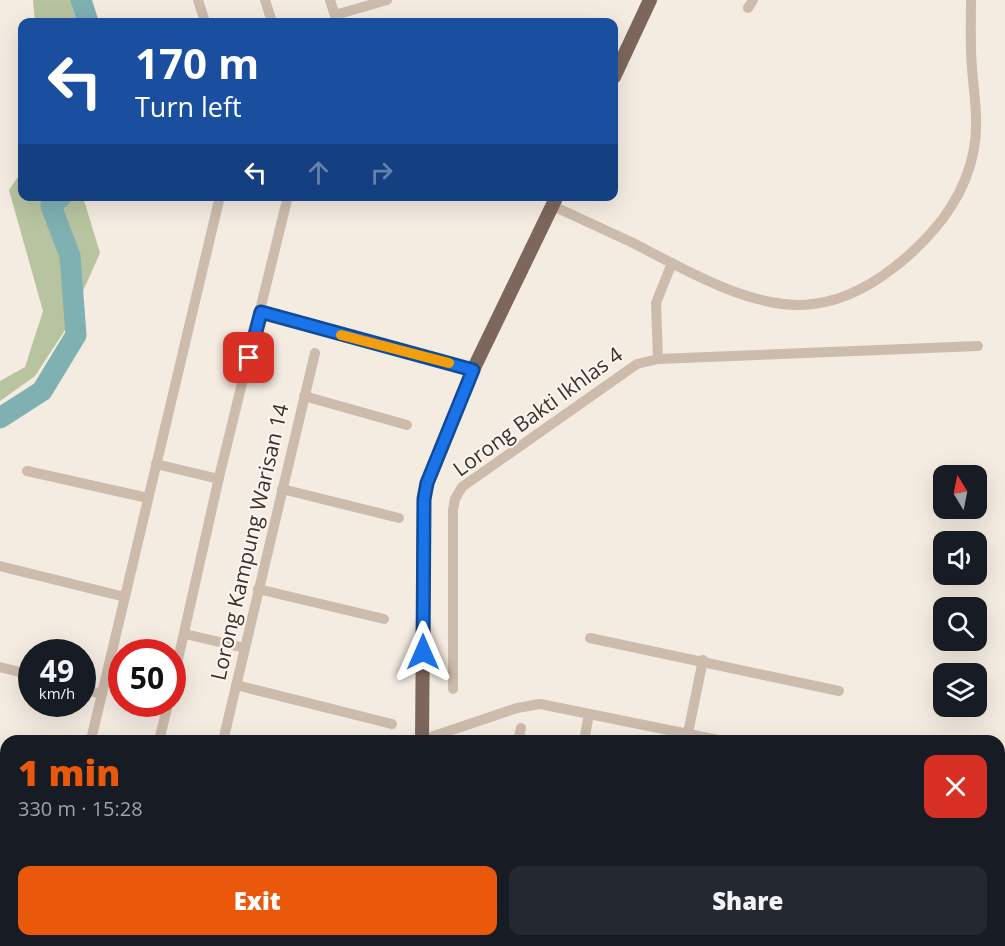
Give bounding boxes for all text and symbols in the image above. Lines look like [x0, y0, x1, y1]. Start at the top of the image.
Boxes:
text: 170 m [135, 34, 259, 91]
icon: left [36, 42, 114, 120]
text: Turn left [135, 88, 242, 125]
icon: left [239, 156, 272, 189]
icon: ahead [302, 156, 335, 189]
icon: right [365, 156, 398, 189]
pin [223, 332, 274, 383]
street label: Lorong Bakti Ikhlas 4 [447, 340, 628, 482]
icon: arrive [232, 341, 265, 374]
street label: Lorong Kampung Warisan 14 [204, 401, 294, 683]
north arrow [933, 465, 987, 519]
map controls [933, 465, 987, 717]
button: sound [933, 531, 987, 585]
button: search [933, 597, 987, 651]
position arrow [391, 620, 455, 684]
speed limit sign: 50 [108, 639, 186, 717]
text: 49 [40, 650, 74, 691]
button: layers [933, 663, 987, 717]
text: km/h [39, 683, 75, 703]
text: 1 min [18, 748, 120, 797]
button: close [924, 755, 987, 818]
text: 330 m · 15:28 [18, 795, 143, 822]
button: Exit [18, 866, 497, 935]
button: Share [509, 866, 987, 935]

